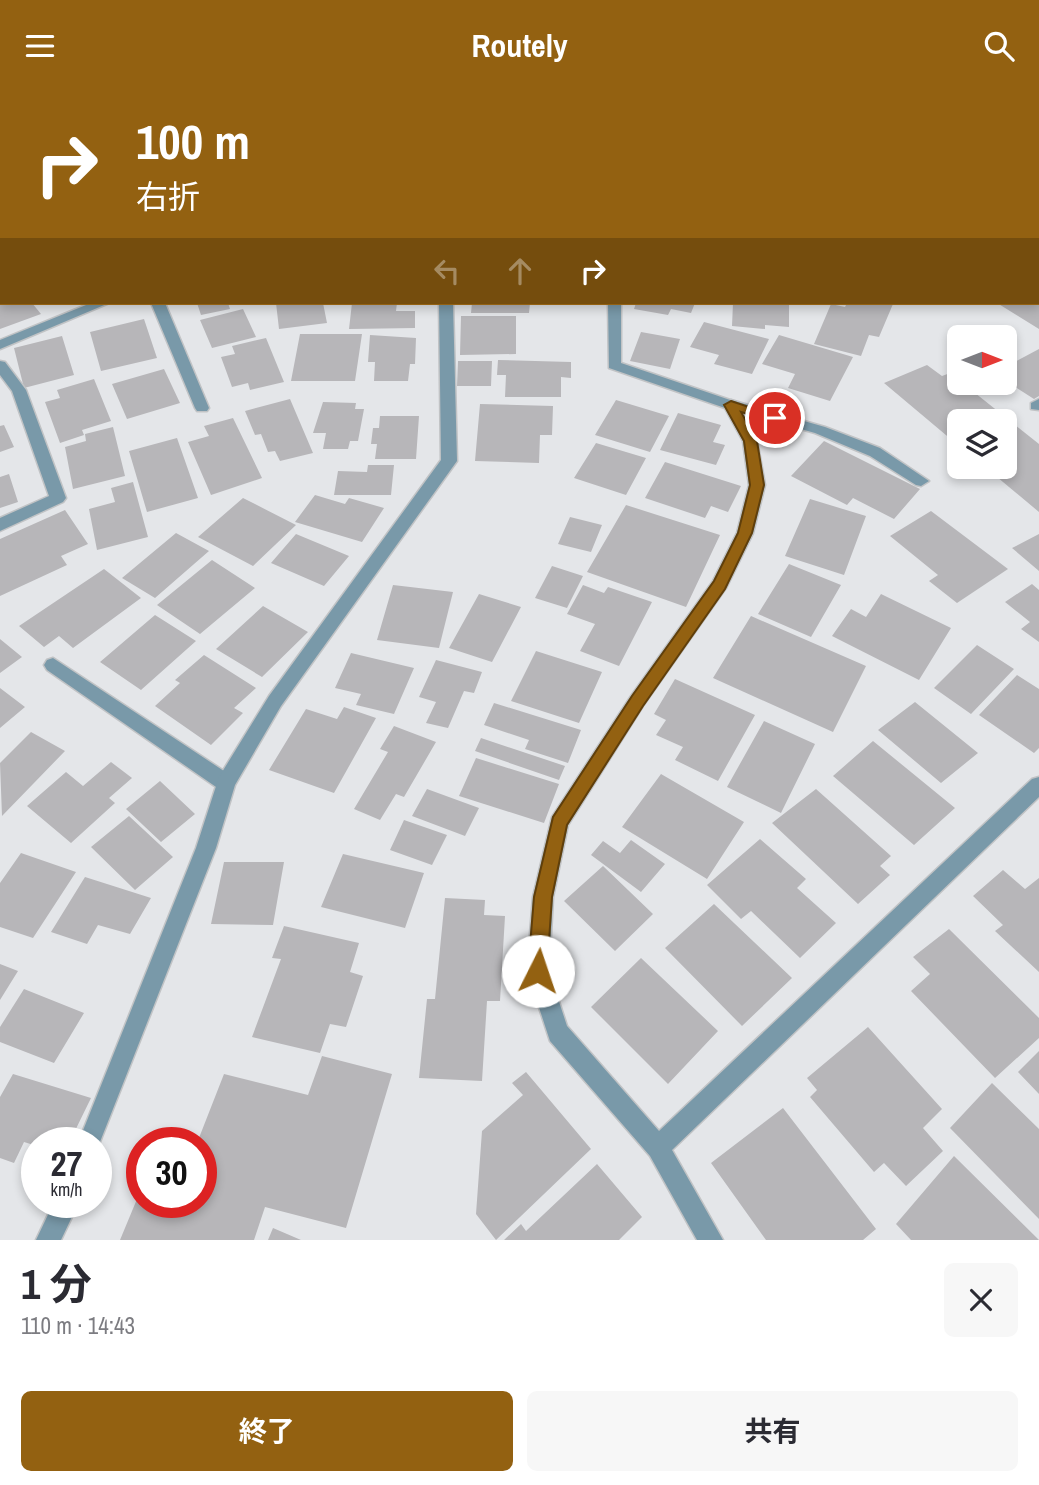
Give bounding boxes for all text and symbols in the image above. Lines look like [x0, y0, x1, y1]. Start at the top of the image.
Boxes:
text: Routely [471, 24, 568, 67]
icon: menu [21, 27, 59, 65]
icon: search [980, 27, 1018, 65]
text: 100 m [136, 108, 250, 174]
icon: right [21, 119, 112, 210]
text: 右折 [136, 175, 200, 218]
icon: left [428, 252, 466, 290]
icon: ahead [501, 252, 539, 290]
icon: right [574, 252, 612, 290]
north arrow [947, 325, 1017, 395]
map controls [947, 325, 1017, 479]
pin [745, 388, 805, 448]
icon: arrive [756, 399, 794, 437]
button: layers [947, 409, 1017, 479]
position arrow [501, 934, 575, 1008]
speed limit sign: 30 [126, 1127, 217, 1218]
text: 27 [51, 1140, 82, 1187]
text: km/h [51, 1177, 83, 1202]
text: 1 分 [21, 1256, 92, 1312]
button: close [944, 1263, 1018, 1337]
text: 110 m · 14:43 [21, 1310, 135, 1341]
button: 終了 [21, 1391, 513, 1471]
button: 共有 [527, 1391, 1018, 1471]

